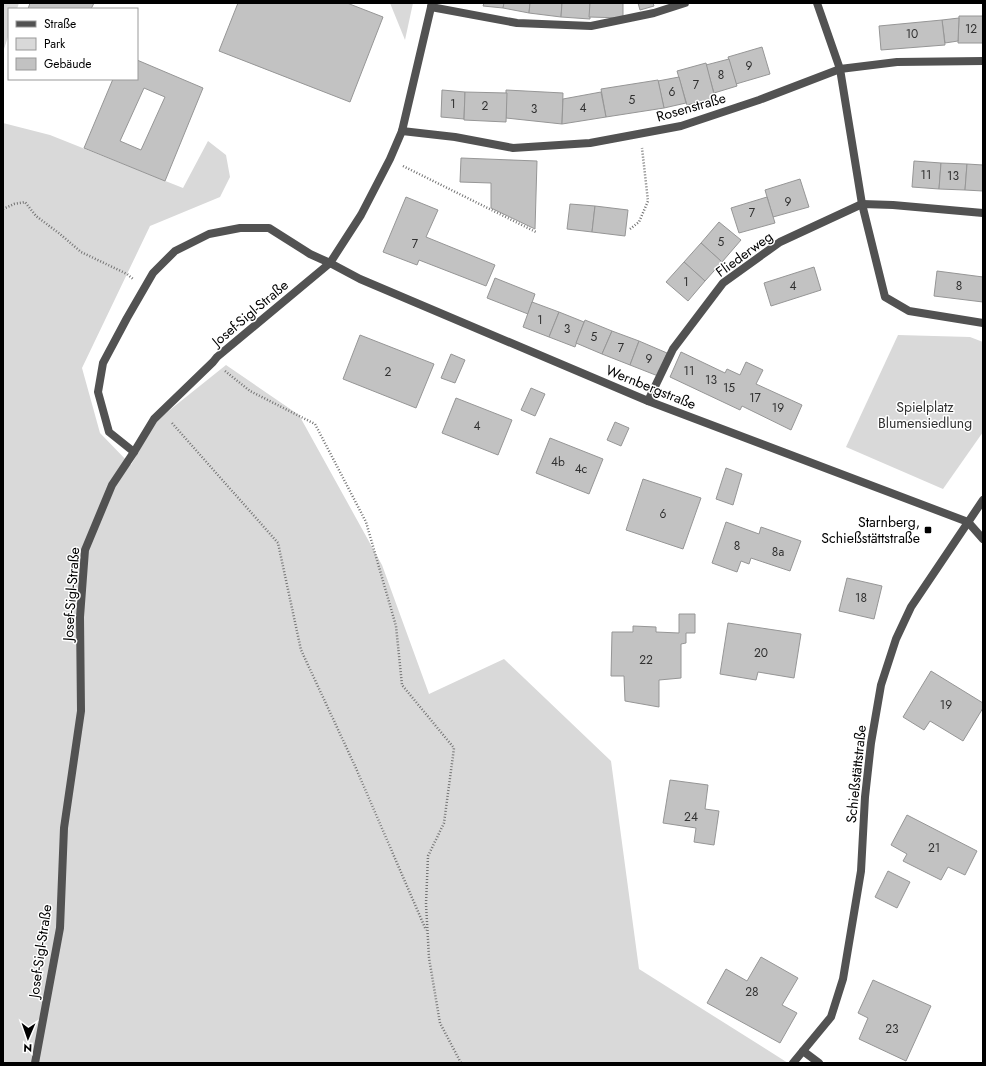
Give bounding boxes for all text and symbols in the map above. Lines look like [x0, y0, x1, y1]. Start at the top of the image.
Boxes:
legend [8, 8, 138, 80]
text: Straße [44, 15, 76, 33]
house number: 12 [965, 20, 977, 38]
house number: 10 [906, 25, 918, 43]
text: Park [44, 35, 66, 53]
text: Gebäude [44, 55, 91, 73]
house number: 9 [746, 57, 753, 75]
house number: 8 [718, 66, 724, 84]
house number: 7 [693, 76, 700, 94]
house number: 6 [669, 83, 676, 101]
street label: Rosenstraße [654, 88, 728, 126]
house number: 5 [629, 91, 636, 109]
house number: 1 [450, 95, 456, 113]
house number: 2 [482, 97, 489, 115]
house number: 4 [580, 99, 587, 117]
house number: 3 [531, 100, 538, 118]
house number: 11 [921, 166, 931, 184]
house number: 13 [947, 167, 959, 185]
house number: 9 [785, 193, 792, 211]
house number: 7 [749, 204, 756, 222]
street label: Fliederweg [711, 227, 777, 281]
house number: 5 [718, 233, 725, 251]
house number: 7 [412, 235, 419, 253]
house number: 1 [683, 273, 689, 291]
street label: Josef-Sigl-Straße [206, 275, 292, 352]
house number: 4 [790, 277, 797, 295]
house number: 8 [956, 277, 962, 295]
house number: 1 [537, 311, 543, 329]
house number: 3 [564, 320, 571, 338]
house number: 5 [591, 328, 598, 346]
house number: 7 [618, 339, 625, 357]
house number: 9 [646, 350, 653, 368]
street label: Wernbergstraße [603, 360, 699, 414]
house number: 11 [684, 362, 694, 380]
house number: 2 [385, 363, 392, 381]
house number: 13 [705, 371, 717, 389]
house number: 15 [723, 379, 735, 397]
house number: 17 [749, 389, 762, 407]
park label: Spielplatz Blumensiedlung [878, 397, 972, 433]
house number: 19 [772, 399, 784, 417]
house number: 4 [474, 417, 481, 435]
house number: 4b [551, 453, 565, 471]
house number: 4c [575, 460, 588, 478]
house number: 6 [660, 505, 667, 523]
place label: Starnberg, Schießstättstraße [821, 512, 920, 548]
marker: Starnberg, Schießstättstraße [923, 525, 933, 535]
house number: 8 [734, 537, 740, 555]
house number: 8a [772, 543, 784, 561]
street label: Josef-Sigl-Straße [58, 546, 84, 644]
house number: 18 [855, 589, 867, 607]
house number: 20 [754, 644, 768, 662]
house number: 22 [639, 651, 653, 669]
house number: 19 [940, 696, 952, 714]
street label: Schießstättstraße [841, 724, 871, 824]
house number: 24 [684, 808, 698, 826]
house number: 21 [928, 839, 940, 857]
street label: Josef-Sigl-Straße [23, 903, 56, 1001]
house number: 28 [745, 983, 759, 1001]
north arrow [8, 1018, 48, 1058]
house number: 23 [885, 1020, 899, 1038]
text: N [23, 1040, 32, 1056]

